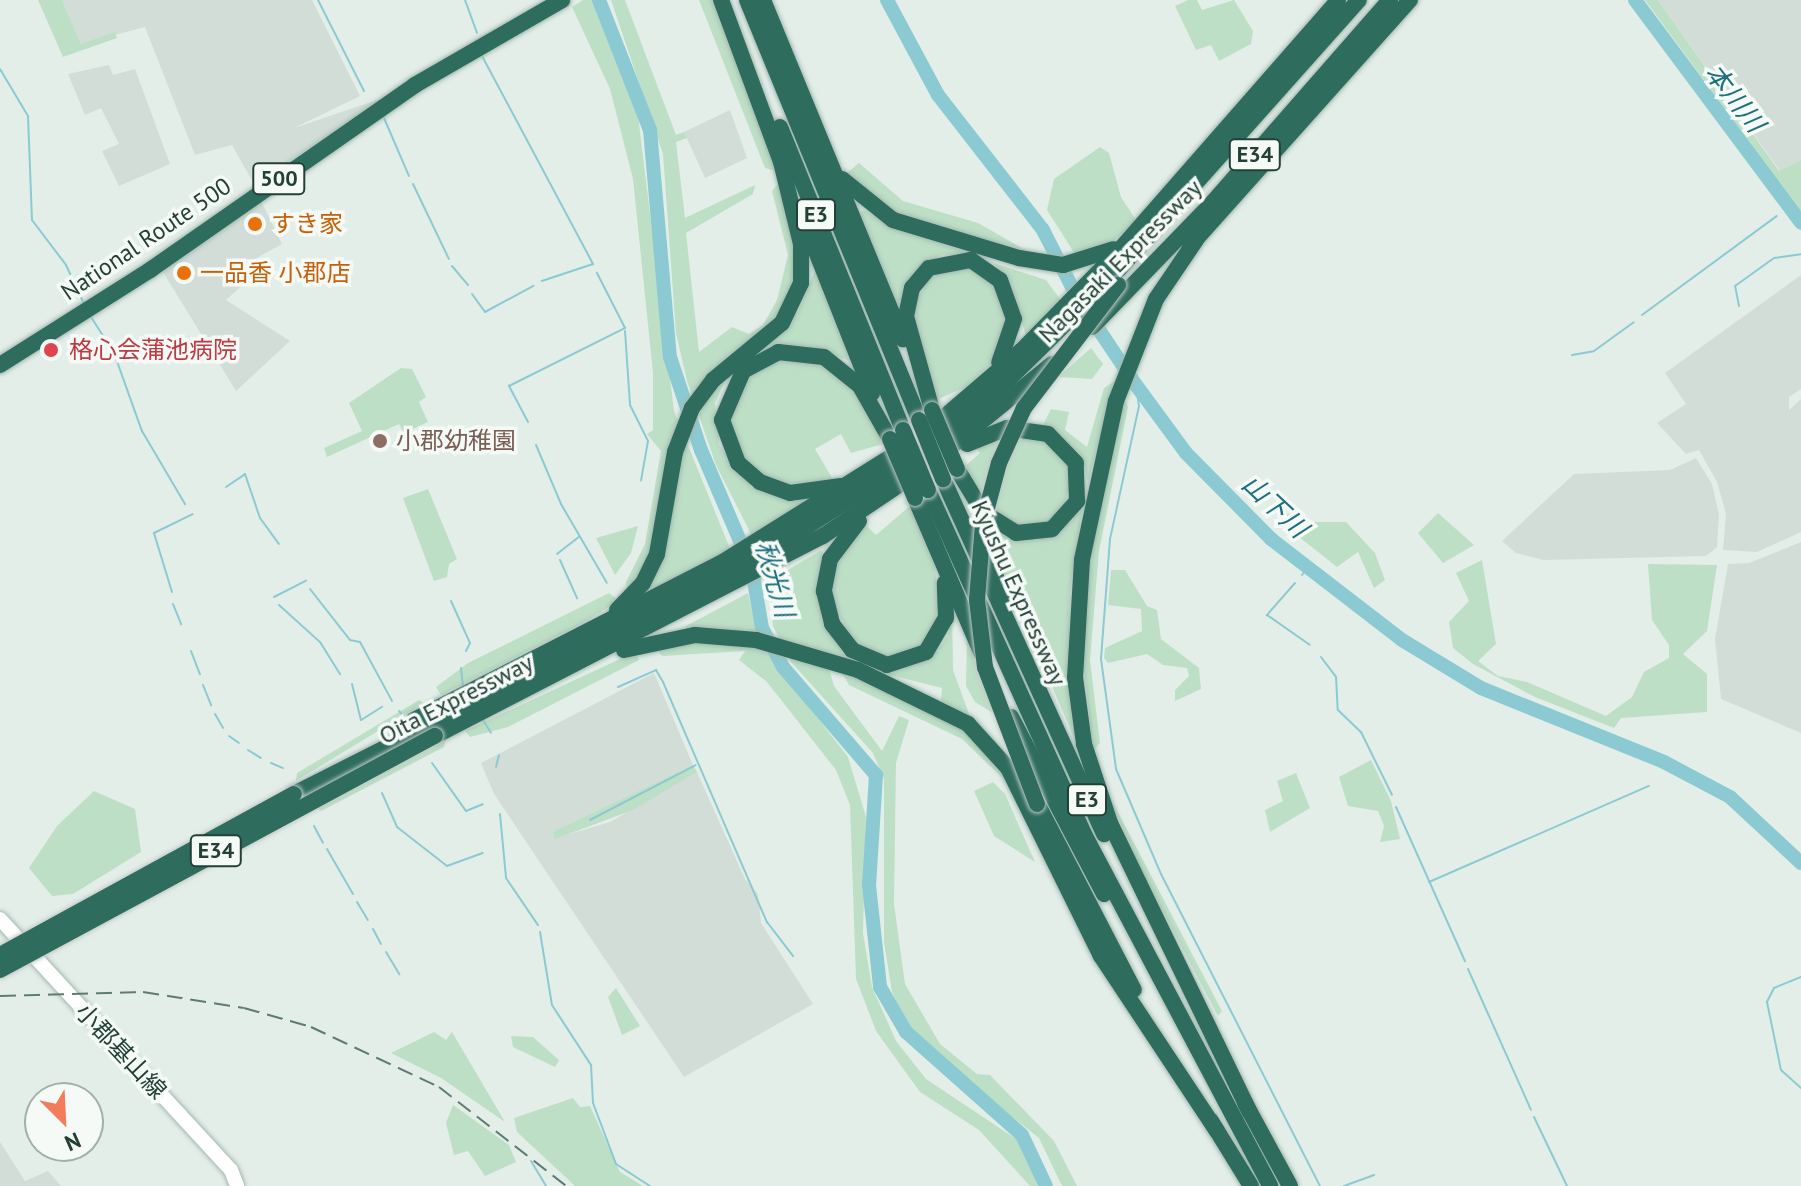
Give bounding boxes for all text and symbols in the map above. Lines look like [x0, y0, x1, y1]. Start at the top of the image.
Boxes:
water label: 本川川 [1699, 58, 1771, 138]
road number: E34 [1227, 137, 1283, 173]
road number: 500 [251, 161, 307, 197]
street label: National Route 500 [56, 172, 236, 306]
street label: Nagasaki Expressway [1032, 173, 1208, 349]
road number: E3 [796, 197, 836, 233]
place label: すき家 [271, 210, 343, 238]
marker: すき家 [246, 215, 264, 233]
place label: 一品香 小郡店 [200, 259, 350, 287]
marker: 一品香 小郡店 [175, 264, 193, 282]
place label: 格心会蒲池病院 [69, 336, 237, 364]
marker: 格心会蒲池病院 [40, 339, 62, 361]
place label: 小郡幼稚園 [396, 427, 516, 455]
marker: 小郡幼稚園 [371, 432, 389, 450]
water label: 山下川 [1236, 468, 1314, 544]
street label: Kyushu Expressway [965, 496, 1073, 690]
water label: 秋光川 [749, 537, 801, 621]
street label: Oita Expressway [374, 648, 538, 750]
road number: E3 [1067, 782, 1107, 818]
road number: E34 [188, 833, 244, 869]
street label: 小郡基山線 [70, 997, 172, 1105]
north arrow [24, 1082, 104, 1162]
text: N [61, 1126, 85, 1158]

